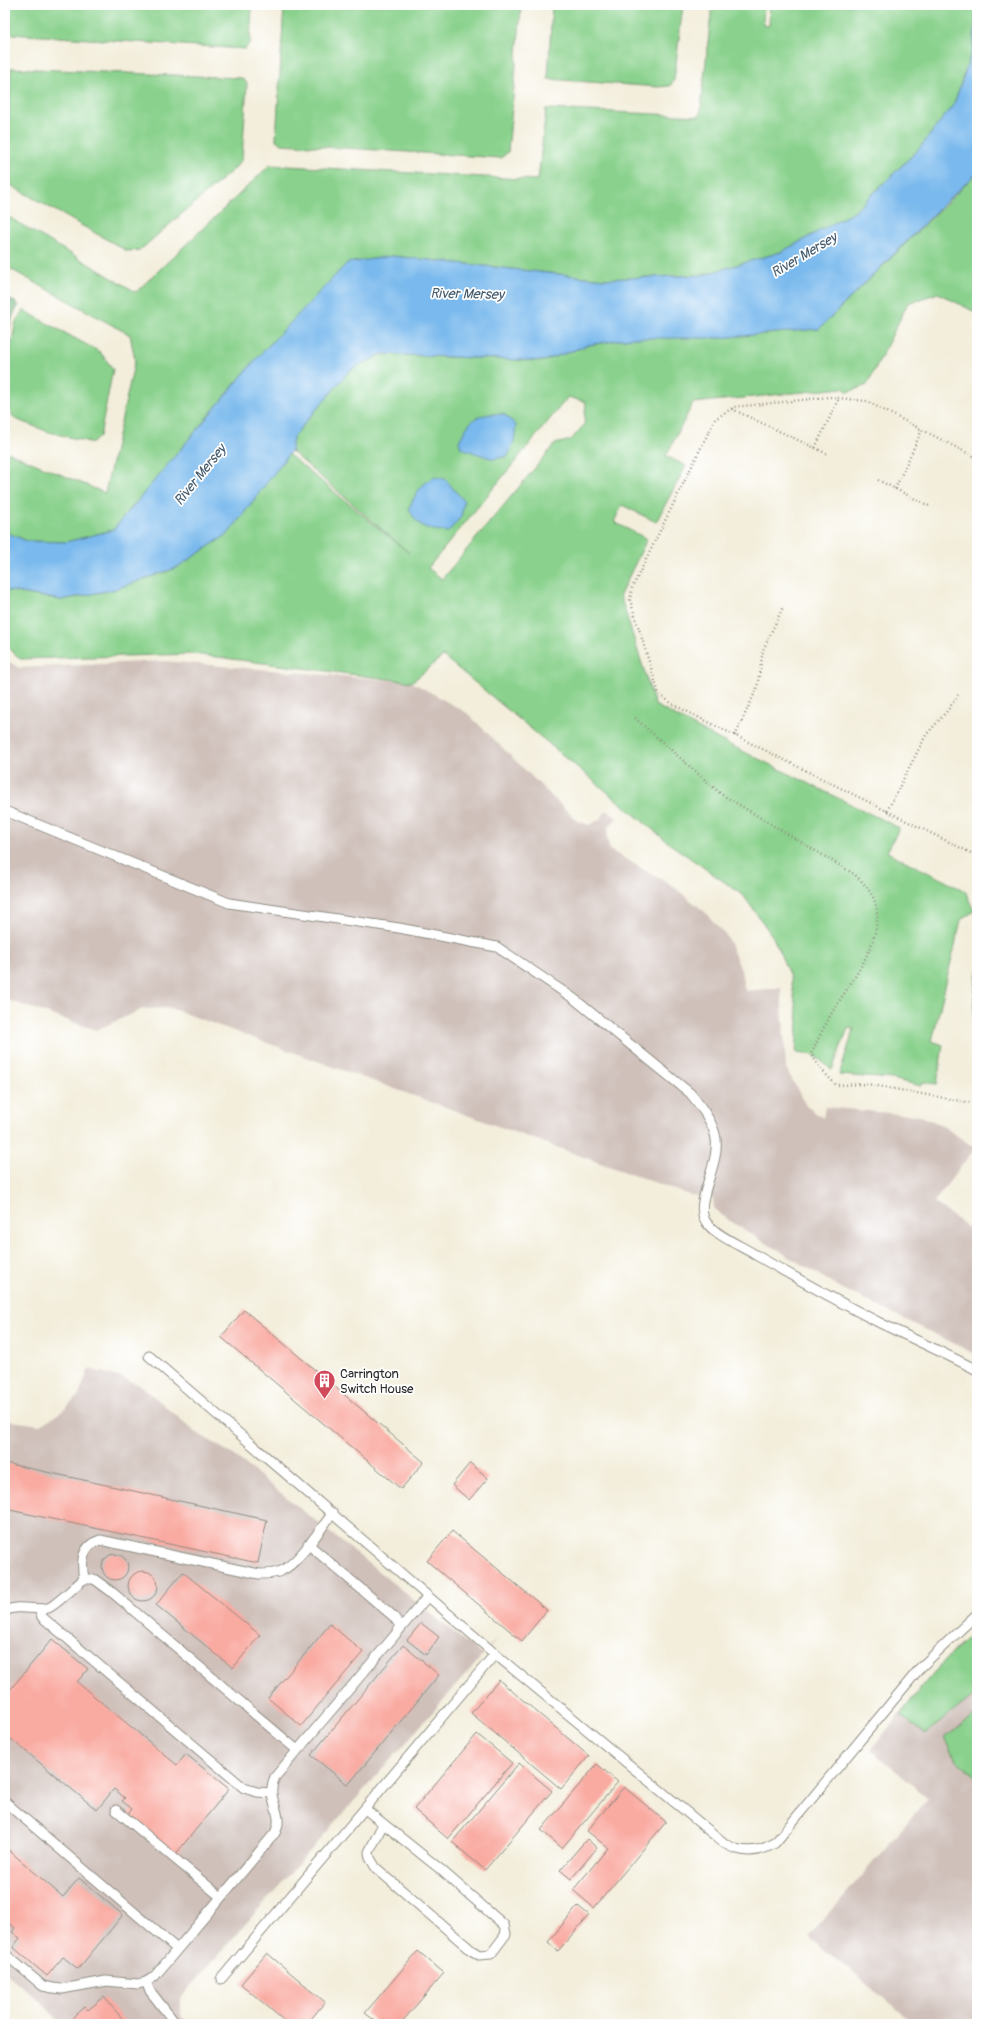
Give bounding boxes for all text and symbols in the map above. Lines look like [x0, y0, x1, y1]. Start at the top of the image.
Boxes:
water label: River Mersey [768, 228, 842, 281]
water label: River Mersey [430, 285, 506, 303]
water label: River Mersey [170, 440, 231, 509]
place label: Carrington Switch House [340, 1366, 414, 1397]
building icon: Carrington Switch House [311, 1368, 337, 1401]

